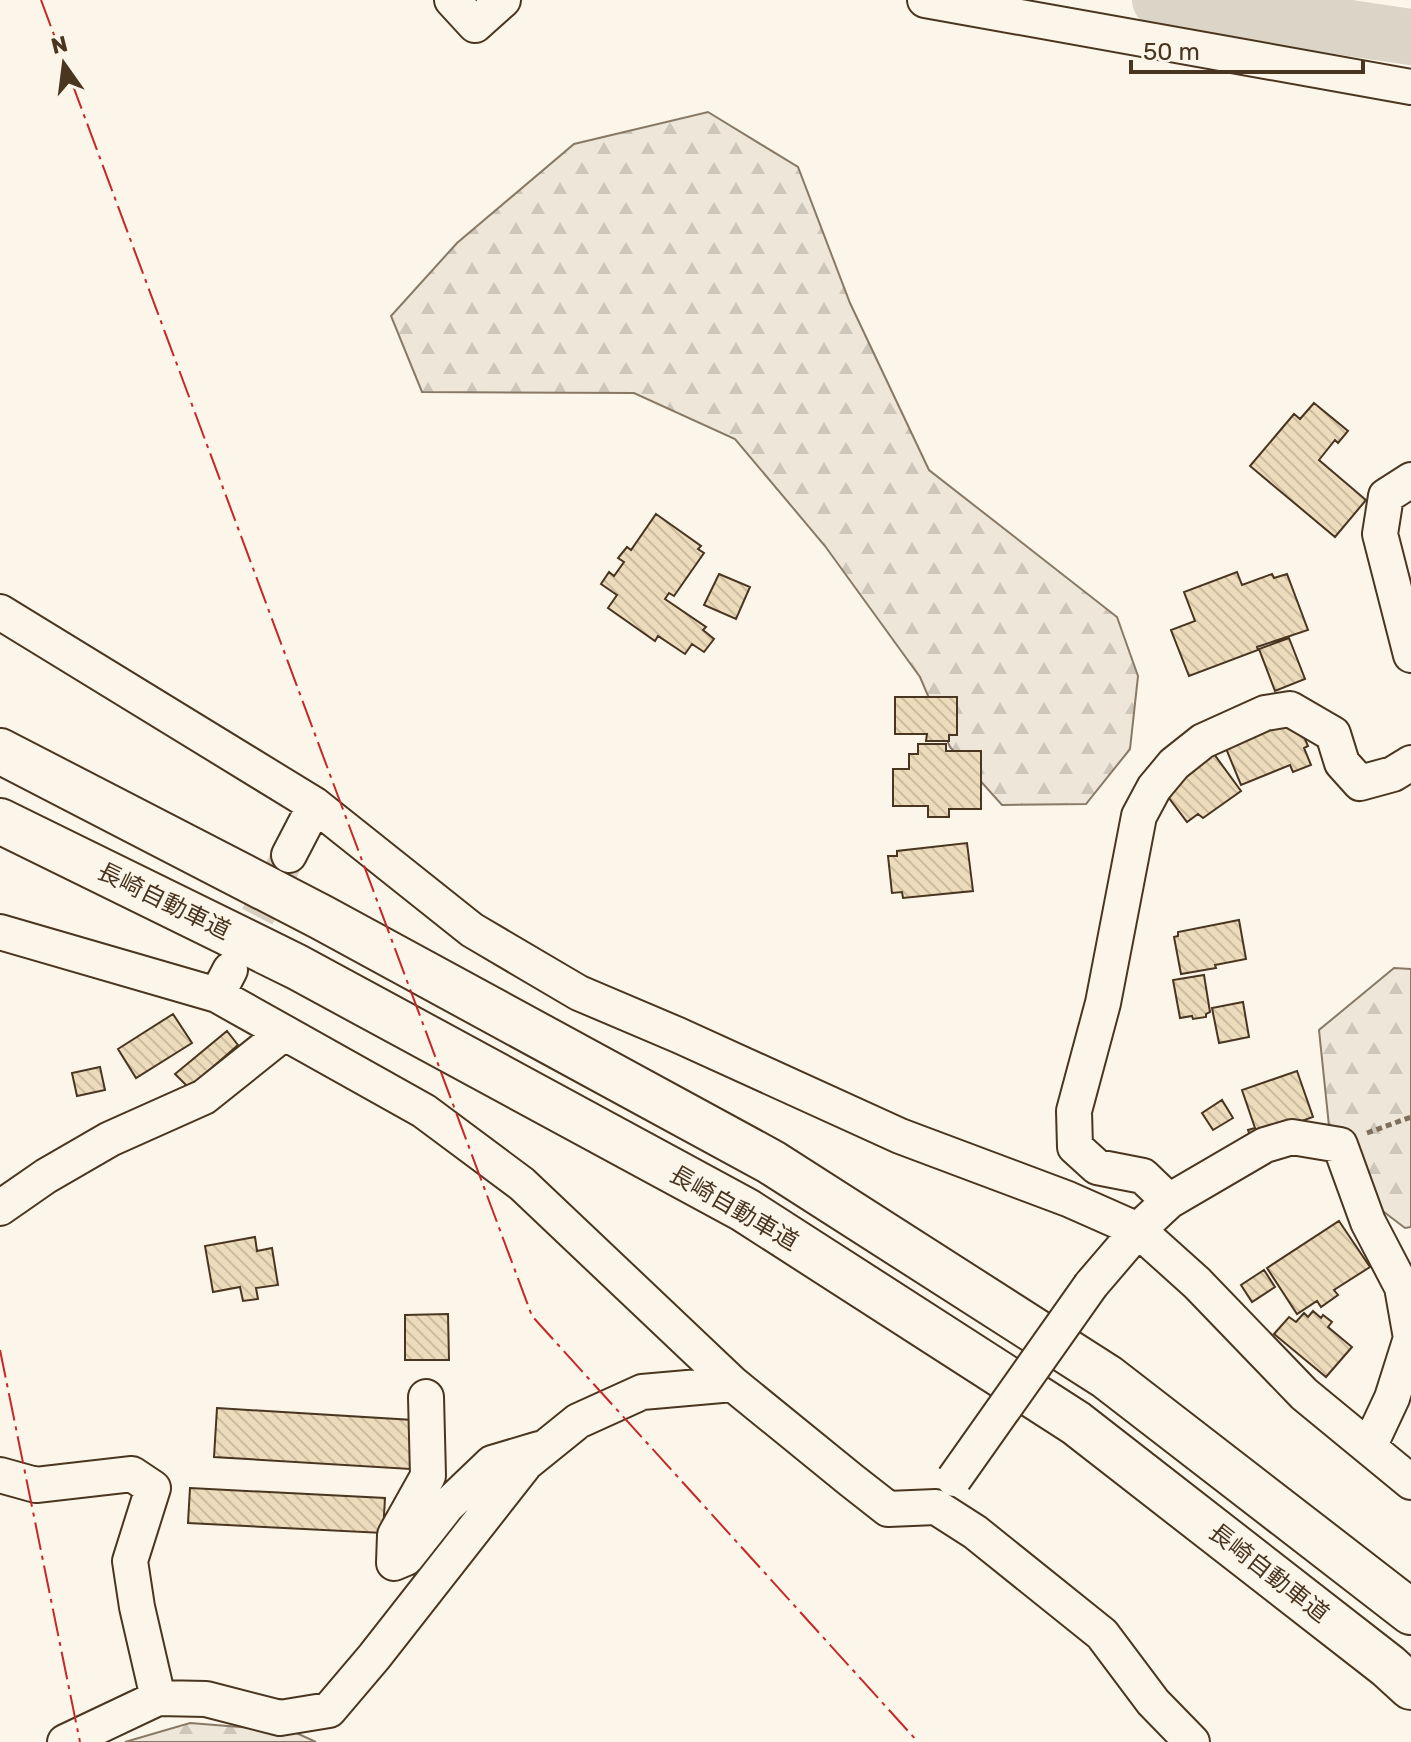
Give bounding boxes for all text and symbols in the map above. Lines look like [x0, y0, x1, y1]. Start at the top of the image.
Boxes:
north arrow [24, 24, 104, 104]
scale bar [1131, 24, 1363, 74]
text: N [48, 30, 70, 60]
text: 50 m [1143, 38, 1200, 66]
street label: 長崎自動車道 [93, 857, 235, 945]
street label: 長崎自動車道 [665, 1160, 803, 1256]
street label: 長崎自動車道 [1204, 1518, 1334, 1628]

